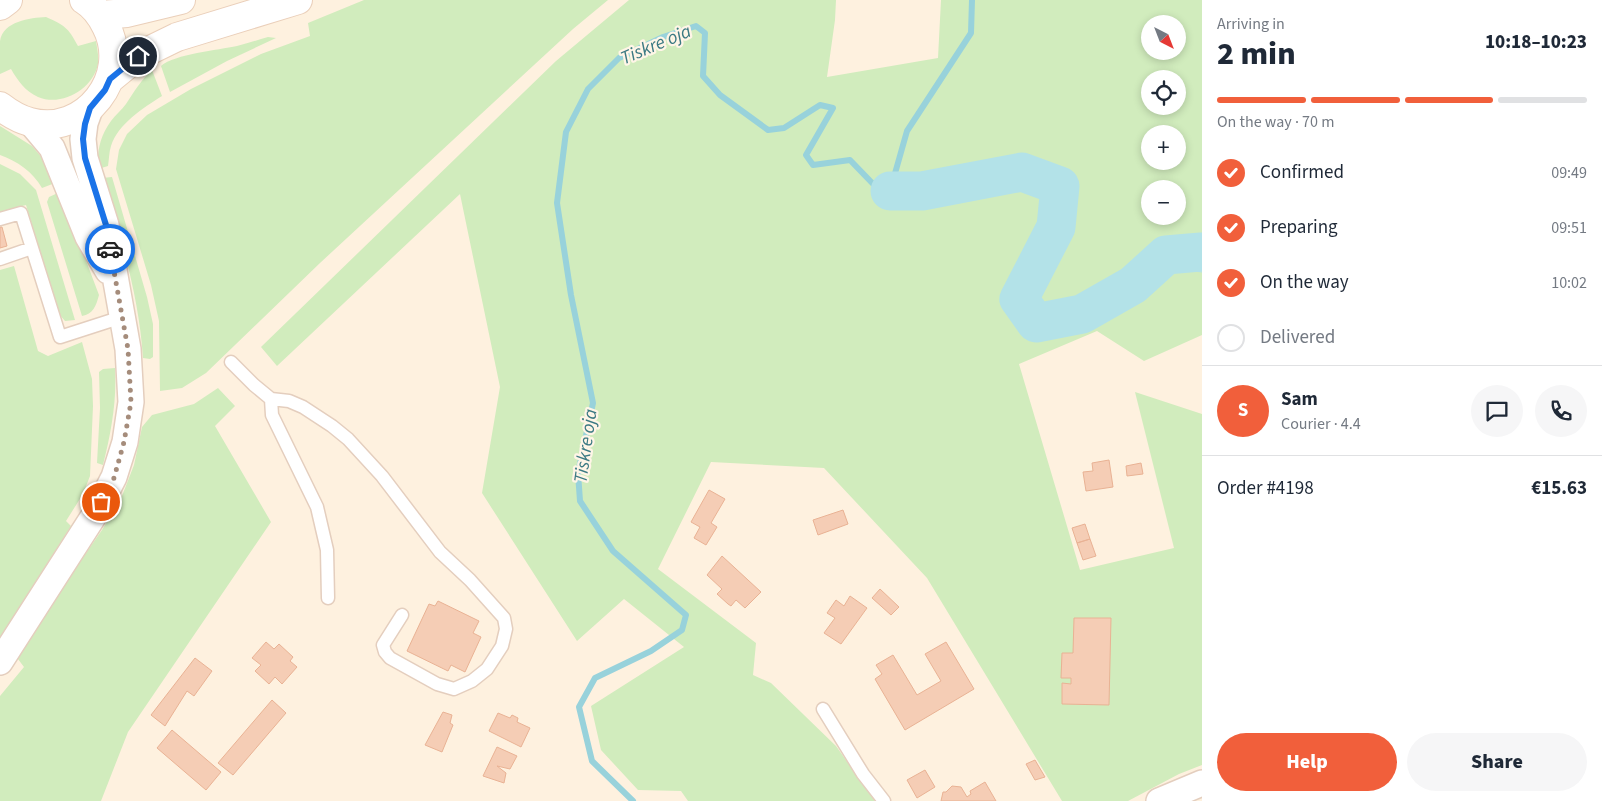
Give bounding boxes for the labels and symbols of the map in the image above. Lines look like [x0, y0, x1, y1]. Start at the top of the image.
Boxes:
north arrow [1141, 15, 1186, 60]
water label: Tiskre oja [616, 18, 696, 72]
pin [117, 35, 159, 77]
courier [85, 224, 135, 274]
water label: Tiskre oja [567, 407, 605, 485]
pin [80, 481, 122, 523]

